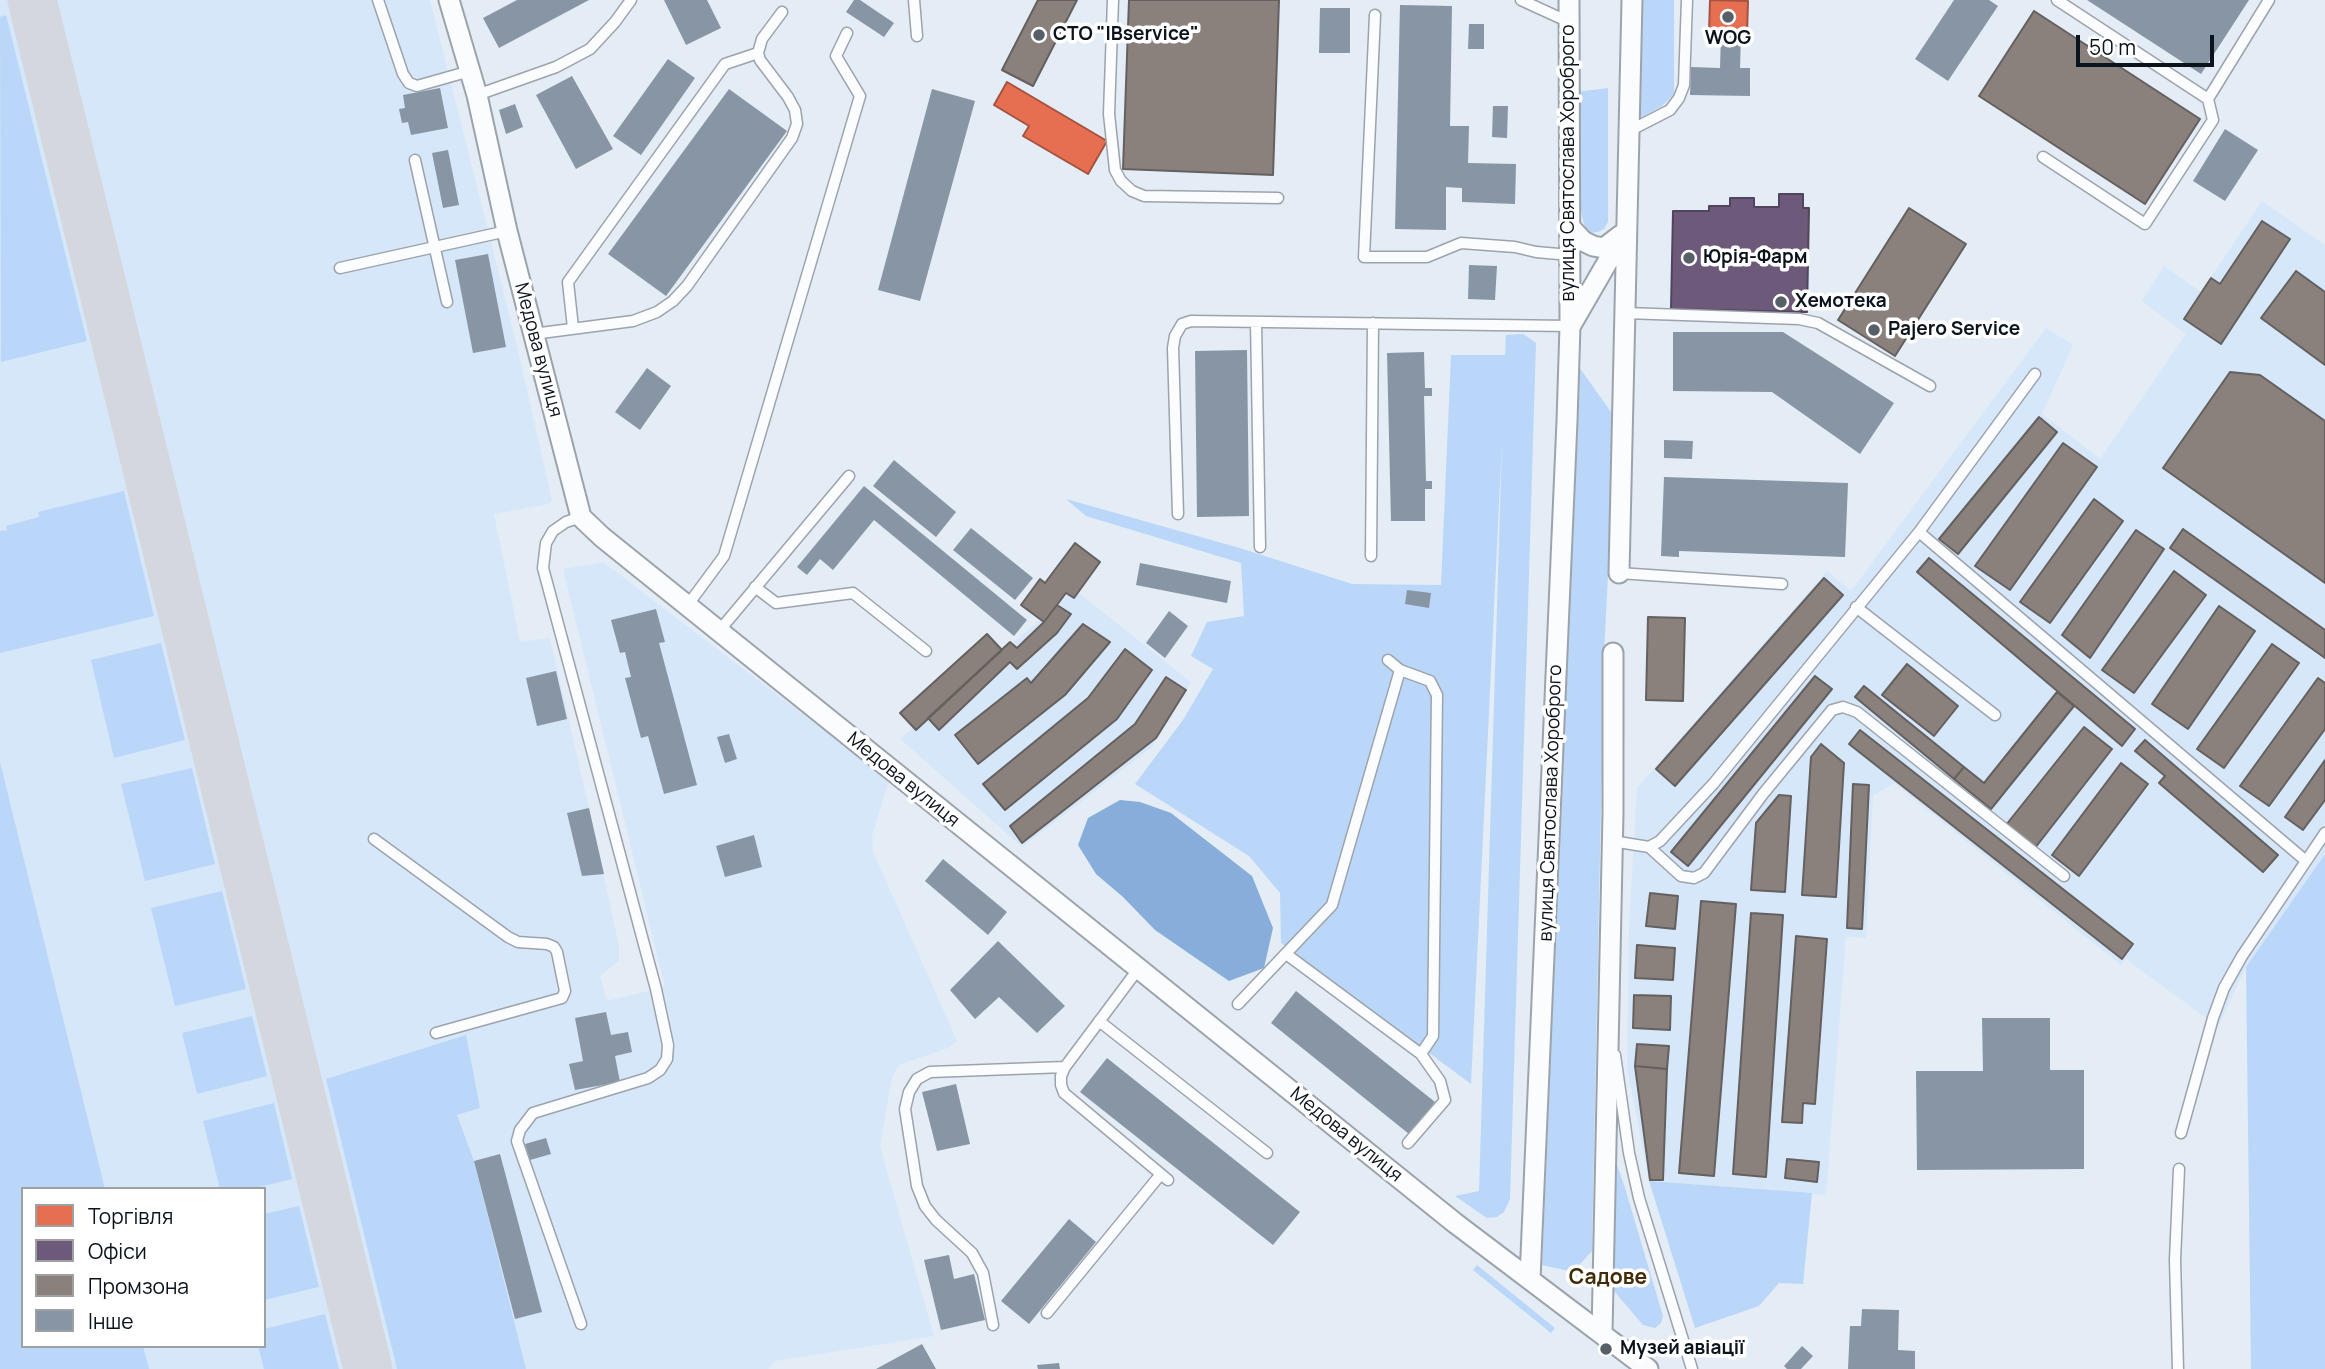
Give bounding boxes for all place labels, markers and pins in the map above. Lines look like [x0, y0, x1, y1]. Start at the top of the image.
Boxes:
marker: WOG [1720, 9, 1736, 25]
place label: СТО "IBservice" [1053, 24, 1199, 46]
marker: СТО "IBservice" [1031, 27, 1047, 43]
place label: WOG [1705, 28, 1751, 50]
place label: Юрія-Фарм [1703, 247, 1808, 269]
marker: Юрія-Фарм [1681, 250, 1697, 266]
place label: Хемотека [1795, 291, 1887, 313]
marker: Хемотека [1773, 294, 1789, 310]
place label: Pajero Service [1888, 319, 2020, 341]
marker: Pajero Service [1866, 322, 1882, 338]
place label: Музей авіації [1620, 1338, 1744, 1360]
marker: Музей авіації [1598, 1341, 1614, 1357]

